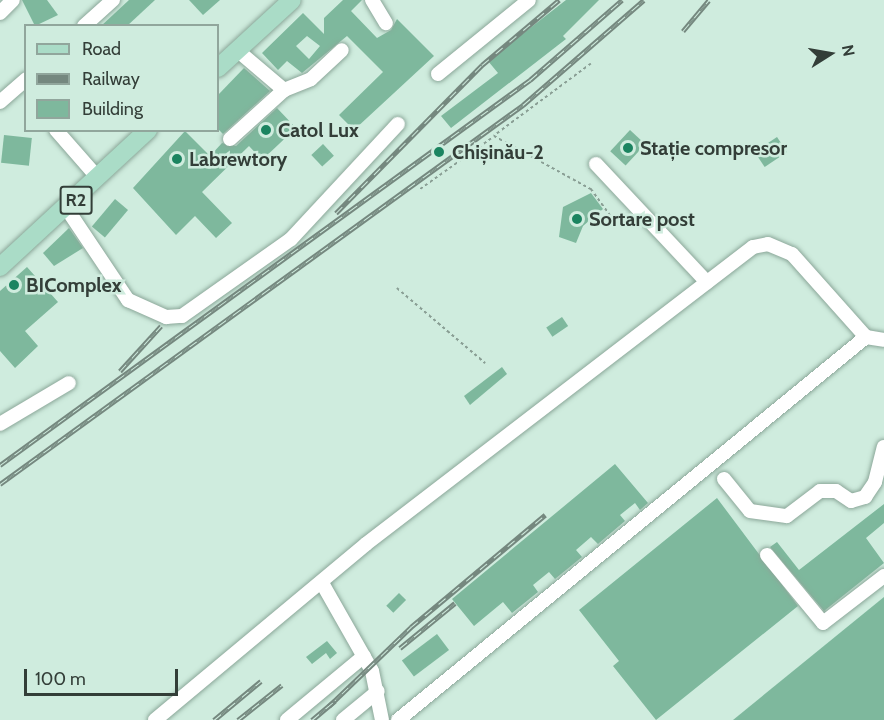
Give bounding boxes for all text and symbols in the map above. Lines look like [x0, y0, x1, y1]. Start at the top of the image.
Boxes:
legend [24, 24, 219, 132]
north arrow [800, 24, 860, 84]
text: Road [82, 38, 121, 60]
text: N [838, 43, 859, 58]
text: Railway [82, 68, 140, 90]
text: Building [82, 98, 143, 120]
place label: Catol Lux [278, 118, 359, 142]
marker: Catol Lux [259, 123, 273, 137]
place label: Stație compresor [640, 136, 787, 160]
place label: Chișinău-2 [452, 140, 544, 164]
marker: Stație compresor [621, 141, 635, 155]
marker: Chișinău-2 [430, 143, 448, 161]
place label: Labrewtory [189, 147, 287, 171]
marker: Labrewtory [170, 152, 184, 166]
road number: R2 [60, 185, 92, 215]
place label: Sortare post [589, 207, 695, 231]
marker: Sortare post [570, 212, 584, 226]
place label: BIComplex [26, 273, 122, 297]
marker: BIComplex [7, 278, 21, 292]
scale bar [27, 657, 182, 695]
text: 100 m [35, 668, 86, 690]

